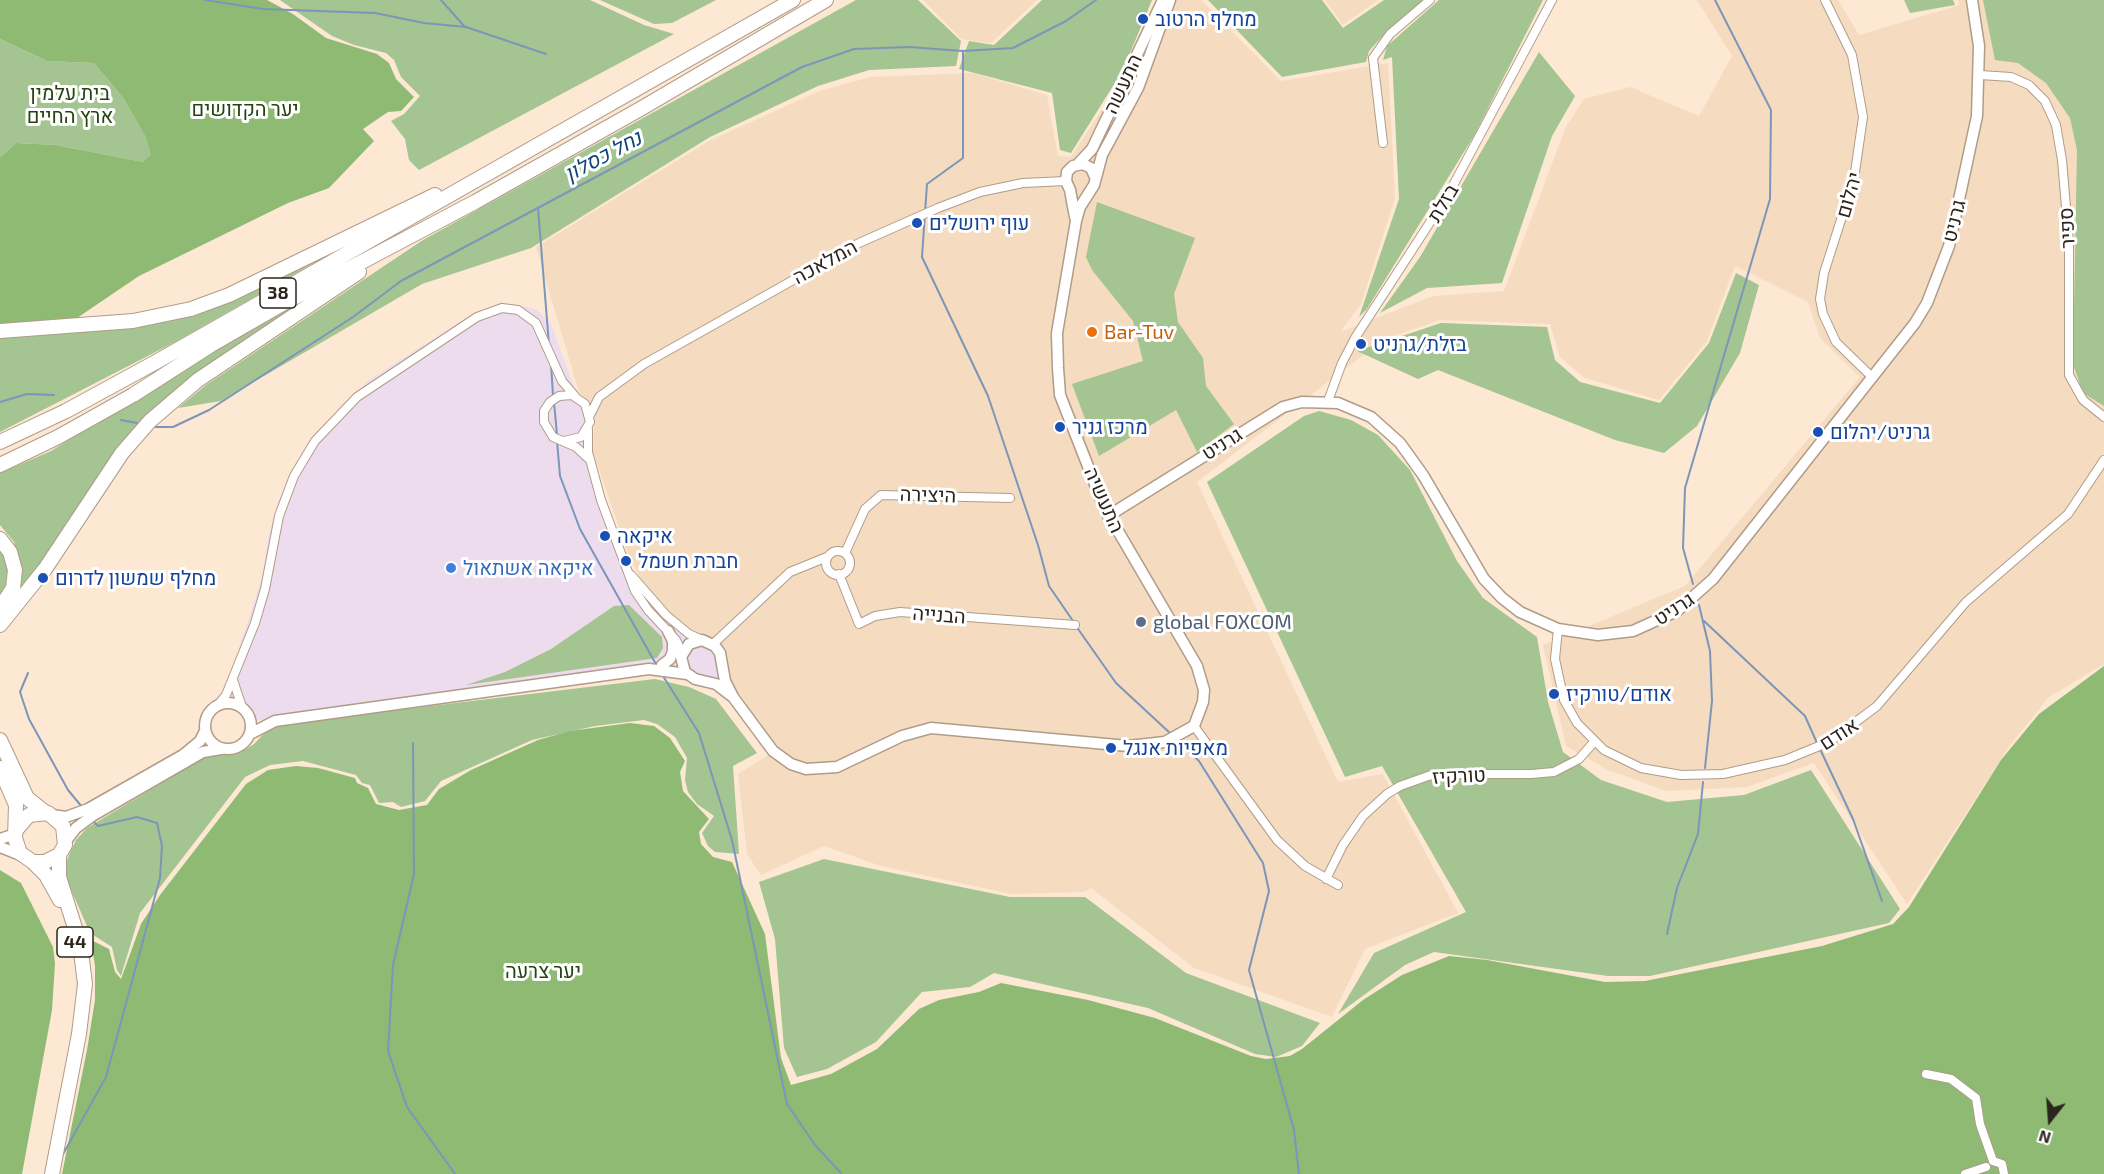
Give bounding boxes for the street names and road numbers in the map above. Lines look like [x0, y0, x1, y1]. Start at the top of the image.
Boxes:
street label: התעשה [1099, 50, 1147, 118]
street label: יהלום [1831, 169, 1867, 221]
street label: בזלת [1422, 180, 1464, 226]
street label: גרניט [1937, 197, 1971, 245]
street label: ספיר [2054, 207, 2080, 249]
street label: המלאכה [789, 235, 861, 289]
road number: 38 [260, 278, 296, 308]
street label: גרניט [1197, 422, 1247, 466]
street label: התעשיה [1079, 463, 1129, 537]
street label: היצירה [899, 482, 957, 508]
street label: גרניט [1649, 587, 1699, 631]
street label: הבנייה [912, 601, 966, 629]
street label: אודם [1815, 713, 1863, 755]
street label: טורקיז [1432, 763, 1486, 789]
road number: 44 [57, 927, 93, 957]

